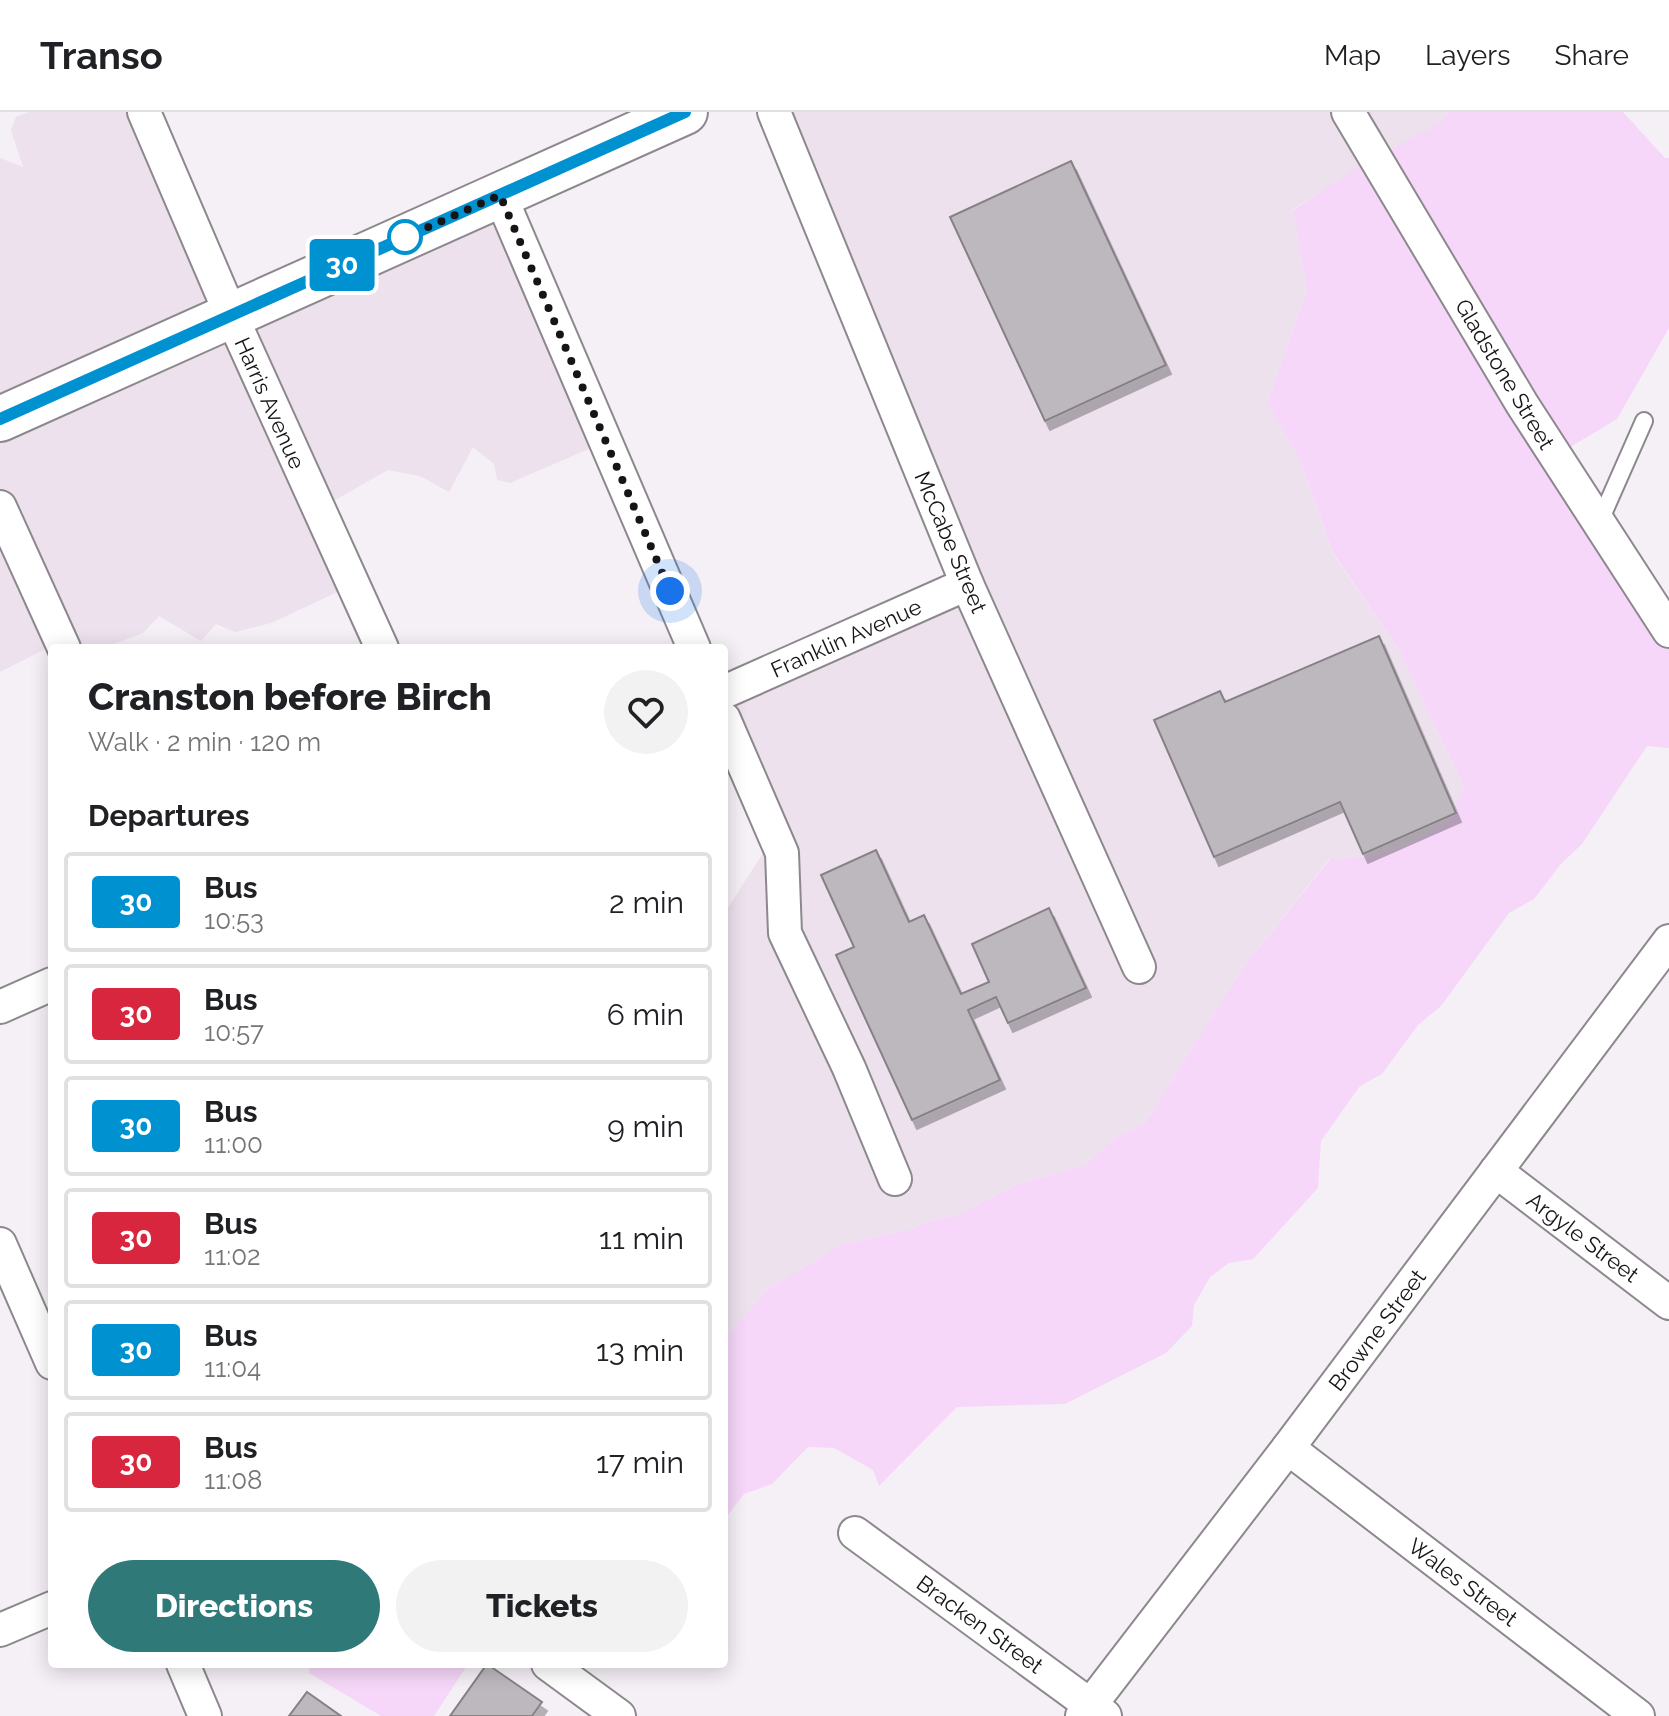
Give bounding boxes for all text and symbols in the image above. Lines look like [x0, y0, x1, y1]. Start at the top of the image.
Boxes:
text: Transo [40, 33, 163, 78]
text: Map [1324, 39, 1381, 72]
text: Layers [1425, 39, 1511, 72]
text: Share [1555, 39, 1629, 72]
unlabelled marker [388, 220, 422, 254]
line badge: 30 [306, 239, 378, 291]
text: 30 [326, 248, 358, 281]
street label: Gladstone Street [1450, 294, 1560, 454]
street label: Harris Avenue [229, 333, 311, 473]
street label: McCabe Street [909, 467, 993, 617]
your location [650, 571, 690, 611]
street label: Franklin Avenue [767, 593, 925, 683]
button: heart [604, 670, 688, 754]
text: Cranston before Birch [88, 674, 492, 719]
text: Walk · 2 min · 120 m [88, 727, 321, 757]
text: Departures [88, 798, 250, 833]
text: Bus [204, 870, 258, 905]
text: 30 [120, 885, 152, 918]
text: 2 min [609, 885, 684, 920]
text: 10:53 [204, 905, 264, 935]
text: Bus [204, 982, 258, 1017]
text: 30 [120, 997, 152, 1030]
text: 6 min [607, 997, 684, 1032]
text: 10:57 [204, 1017, 264, 1047]
text: Bus [204, 1094, 258, 1129]
text: 30 [120, 1109, 152, 1142]
text: 9 min [607, 1109, 684, 1144]
text: 11:00 [204, 1129, 263, 1159]
street label: Argyle Street [1522, 1187, 1645, 1288]
text: Bus [204, 1206, 258, 1241]
text: 30 [120, 1221, 152, 1254]
text: 11 min [599, 1221, 684, 1256]
text: 11:02 [204, 1241, 261, 1271]
street label: Browne Street [1323, 1264, 1431, 1396]
text: Bus [204, 1318, 258, 1353]
text: 30 [120, 1333, 152, 1366]
text: 13 min [596, 1333, 684, 1368]
text: 11:04 [204, 1353, 261, 1383]
text: Bus [204, 1430, 258, 1465]
text: 30 [120, 1445, 152, 1478]
text: 17 min [596, 1445, 684, 1480]
text: 11:08 [204, 1465, 262, 1495]
street label: Wales Street [1403, 1533, 1523, 1632]
button: Directions [88, 1560, 380, 1652]
button: Tickets [396, 1560, 688, 1652]
street label: Bracken Street [912, 1569, 1049, 1679]

